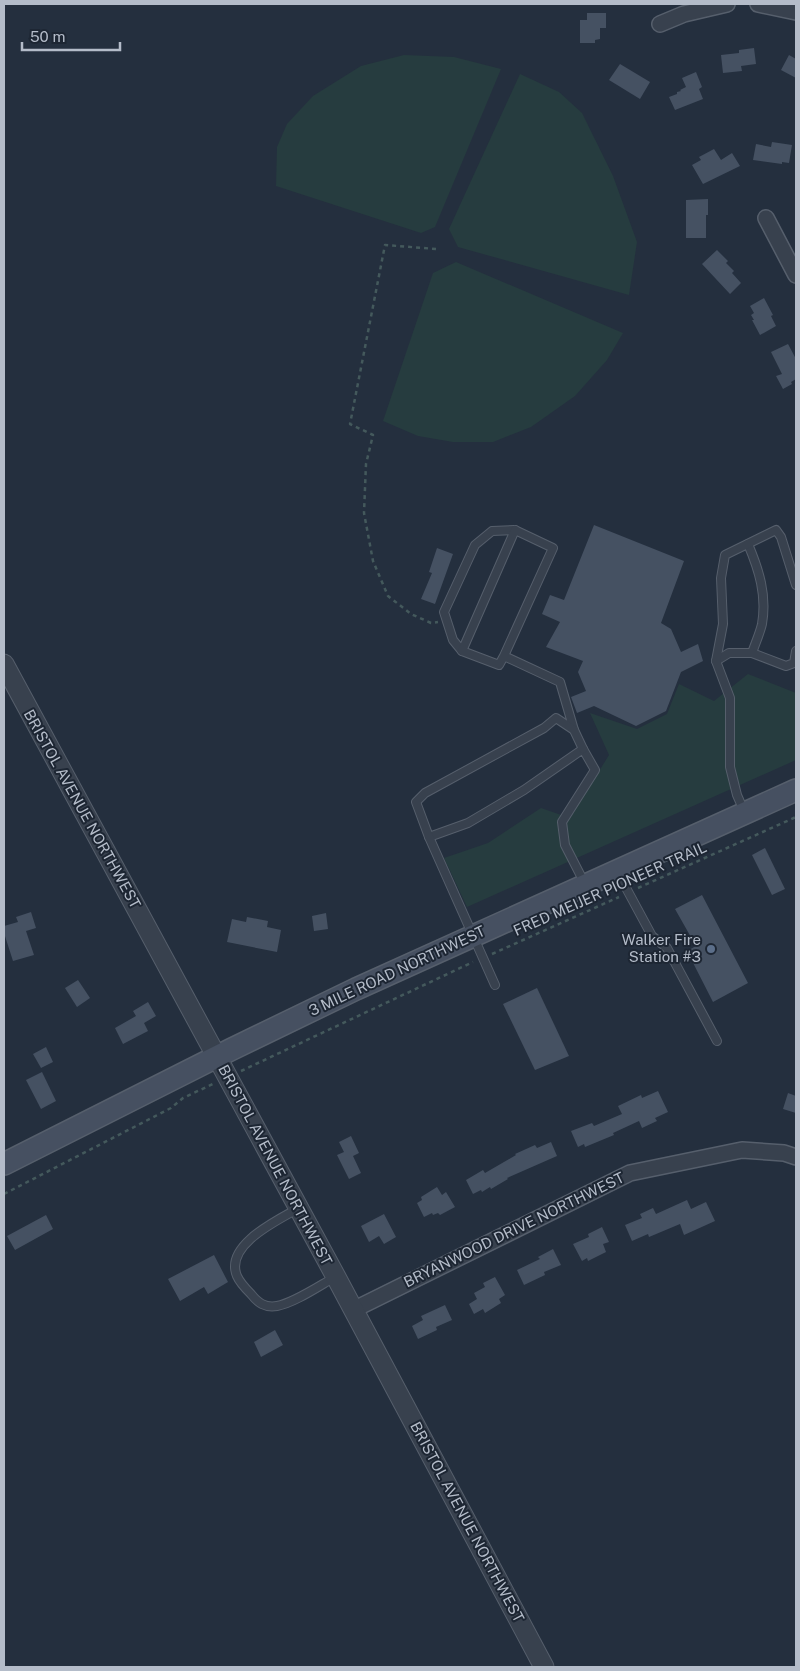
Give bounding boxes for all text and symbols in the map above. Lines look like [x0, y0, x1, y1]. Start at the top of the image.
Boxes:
scale bar [22, 20, 120, 52]
text: 50 m [30, 28, 65, 45]
street label: BRISTOL AVENUE NORTHWEST [21, 706, 144, 911]
street label: FRED MEIJER PIONEER TRAIL [510, 838, 709, 939]
street label: 3 MILE ROAD NORTHWEST [306, 922, 488, 1019]
place label: Walker Fire Station #3 [622, 931, 701, 965]
marker: Walker Fire Station #3 [705, 943, 717, 955]
street label: BRISTOL AVENUE NORTHWEST [215, 1062, 336, 1268]
street label: BRYANWOOD DRIVE NORTHWEST [401, 1169, 627, 1290]
street label: BRISTOL AVENUE NORTHWEST [407, 1419, 528, 1625]

